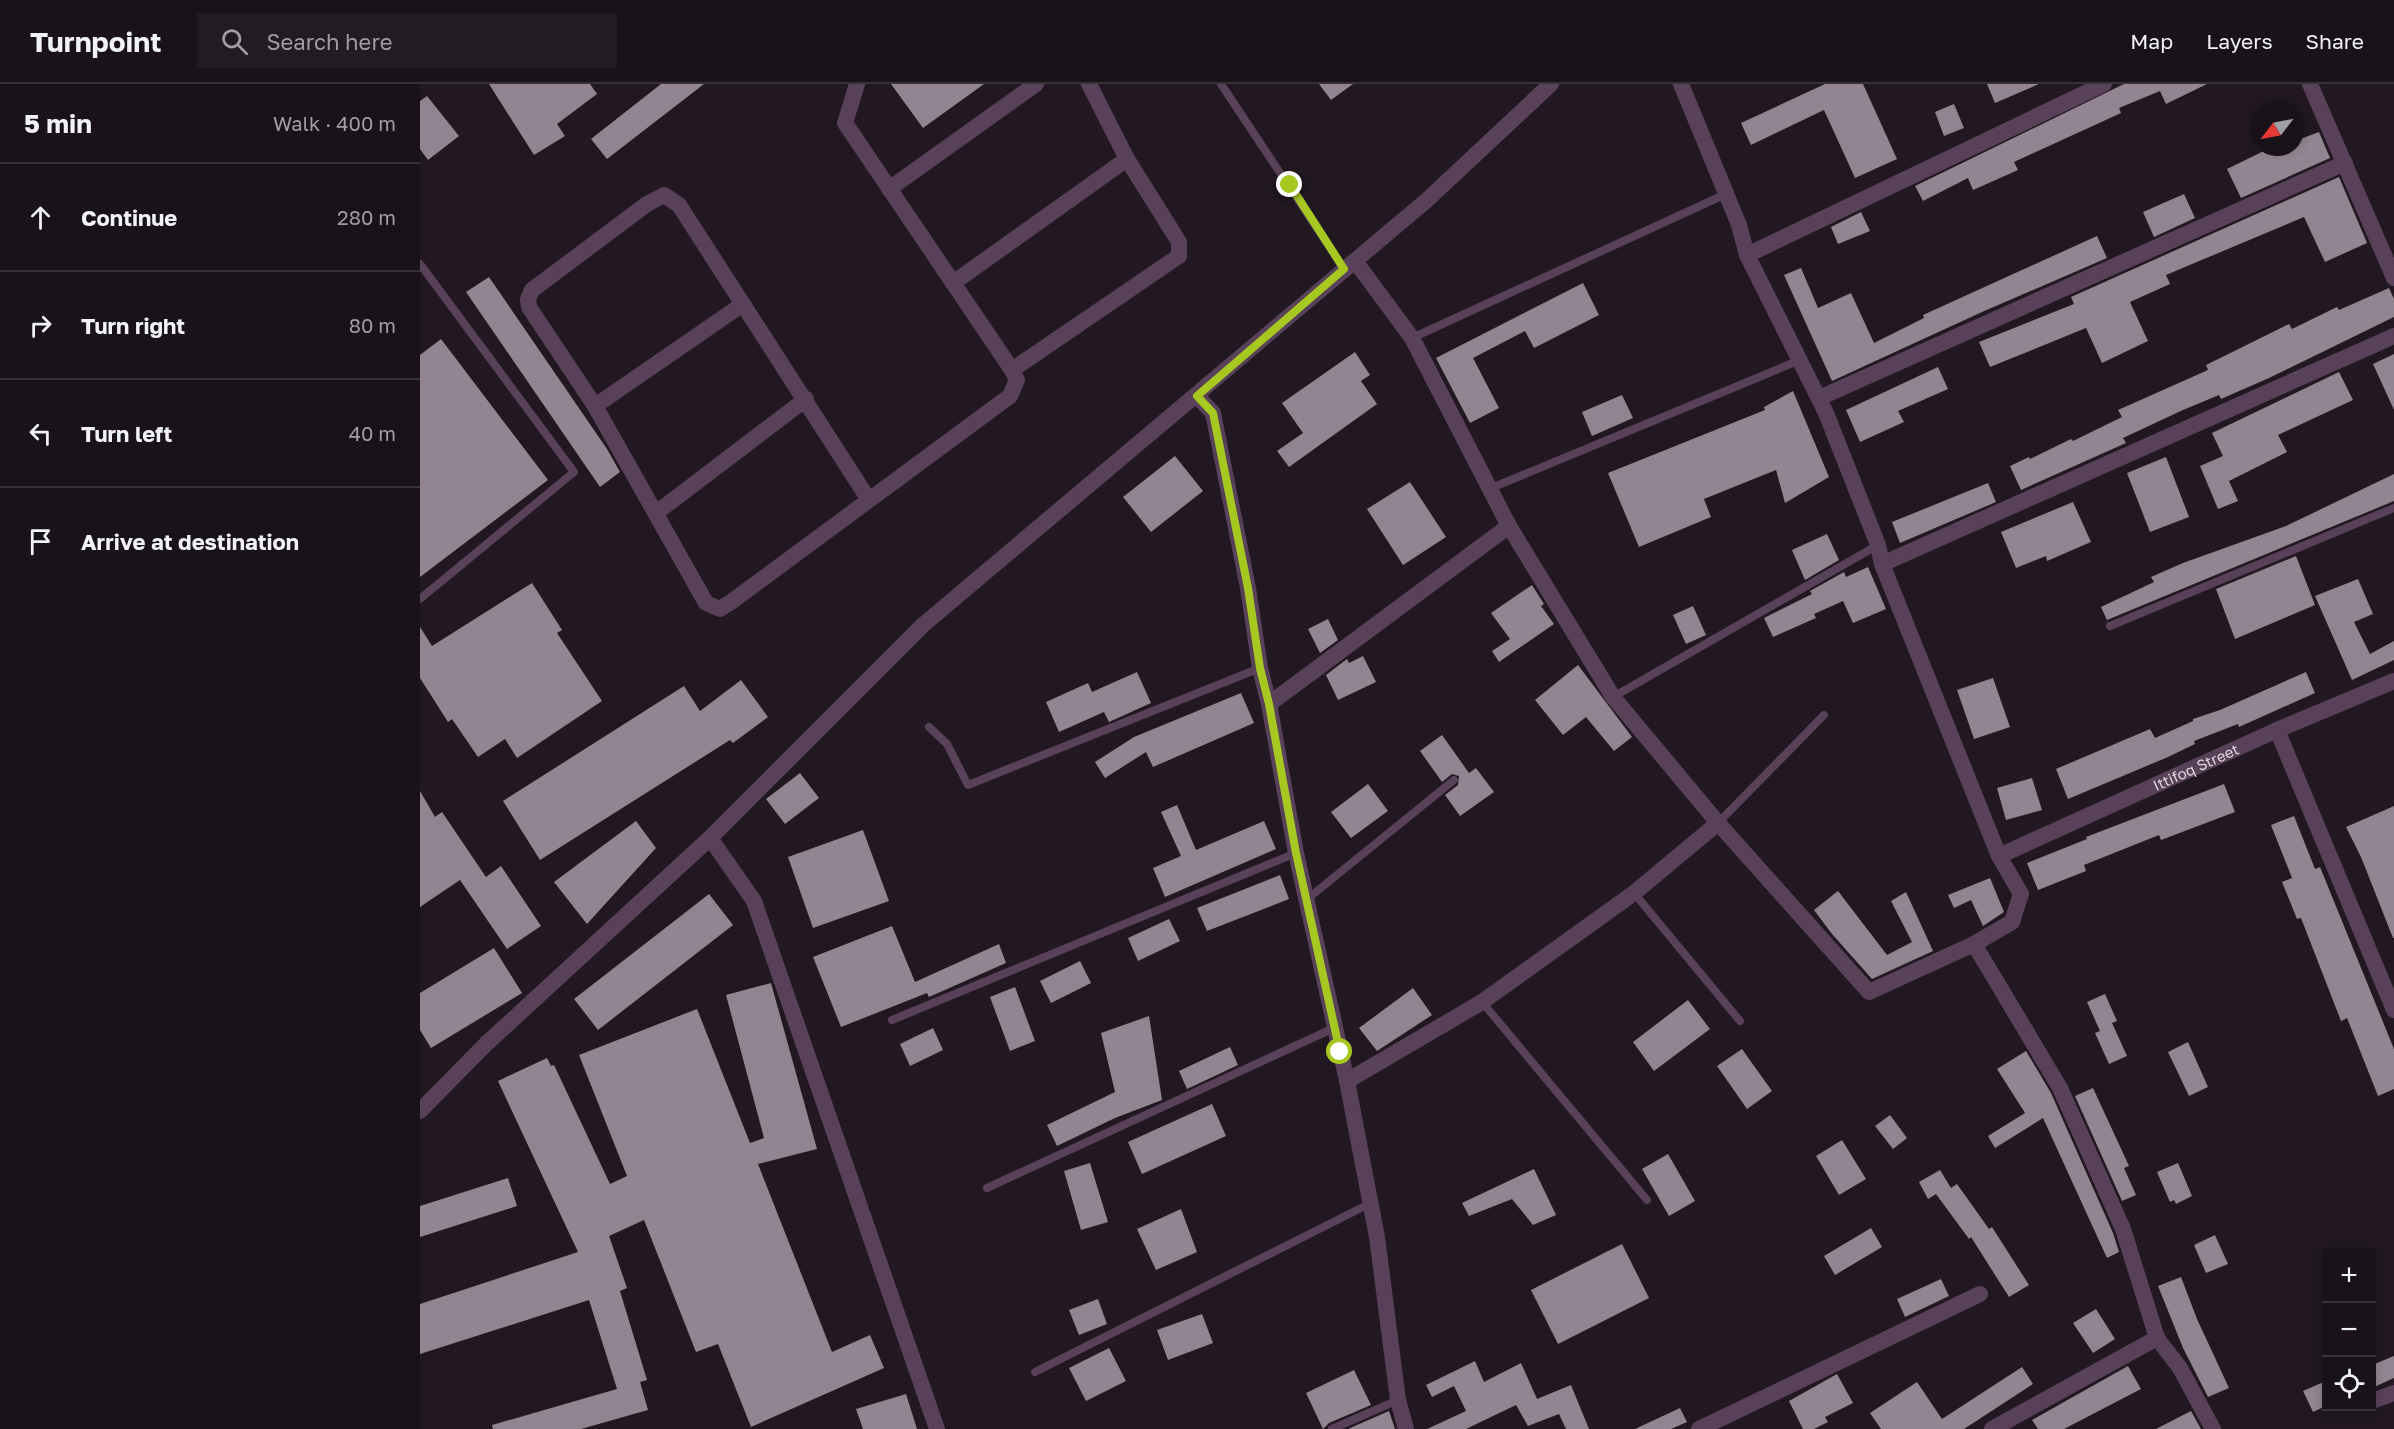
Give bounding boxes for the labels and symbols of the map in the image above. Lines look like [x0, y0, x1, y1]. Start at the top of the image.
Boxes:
north arrow [2250, 102, 2304, 156]
route end [1276, 171, 1302, 197]
street label: Ittifoq Street [2150, 740, 2242, 794]
route start [1326, 1038, 1352, 1064]

